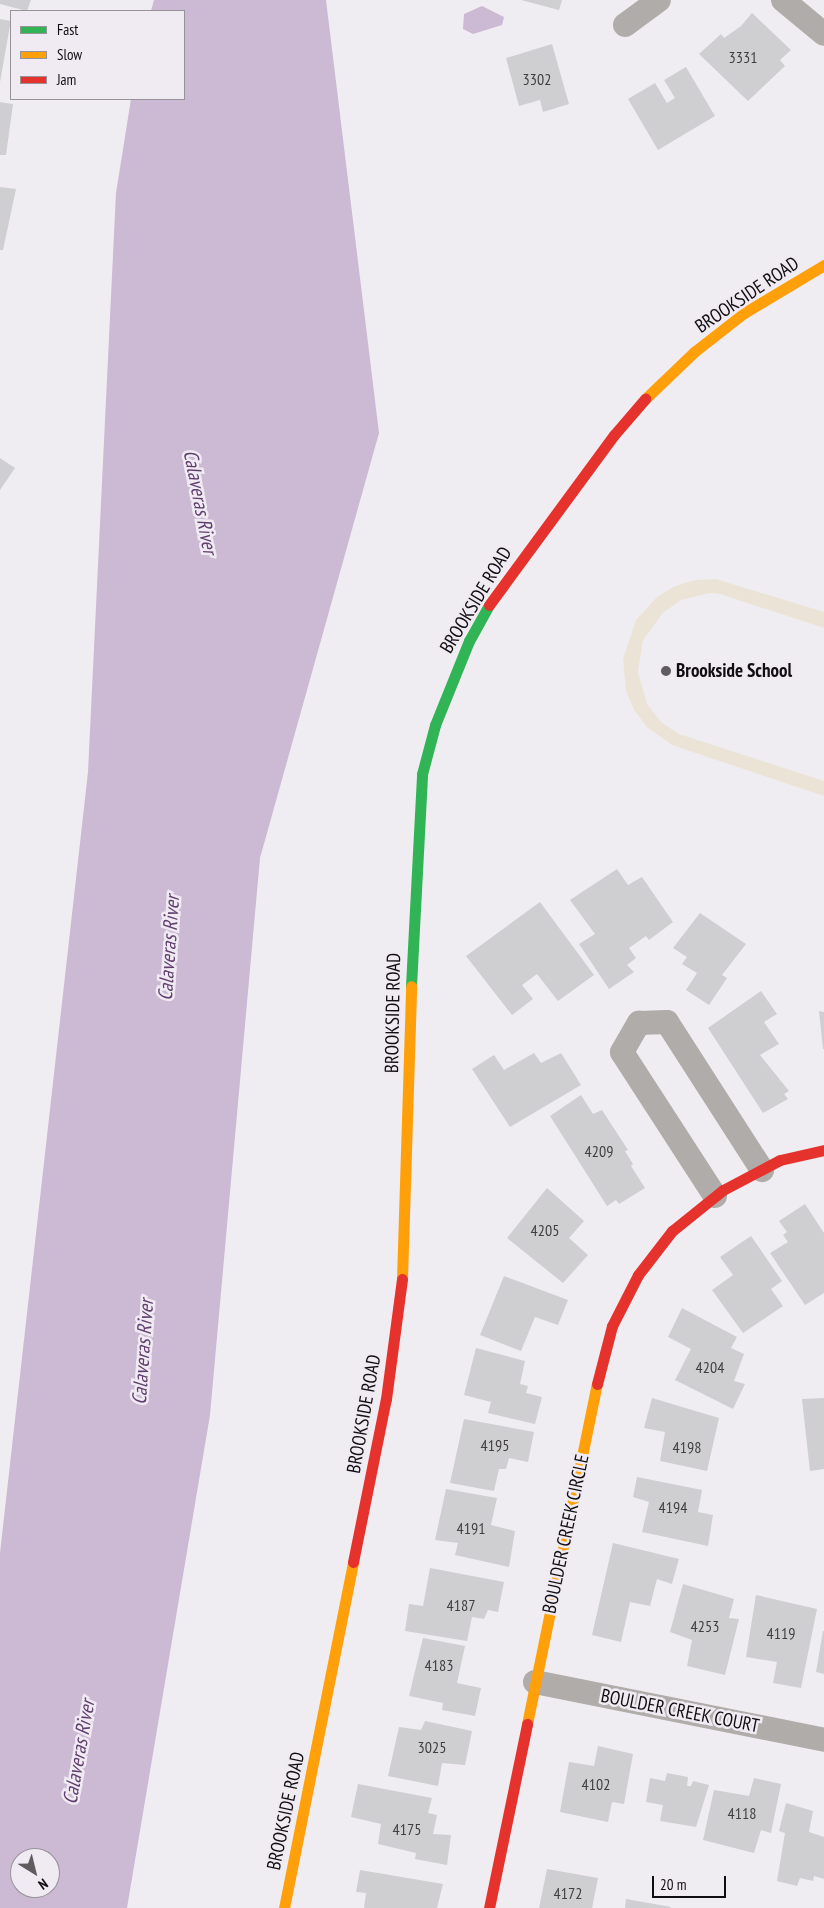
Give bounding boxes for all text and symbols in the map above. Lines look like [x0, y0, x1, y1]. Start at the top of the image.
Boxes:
legend [10, 10, 185, 100]
text: Fast [57, 20, 78, 39]
text: Slow [57, 45, 82, 64]
house number: 3331 [729, 47, 757, 67]
house number: 3302 [523, 69, 551, 89]
text: Jam [57, 70, 76, 89]
street label: BROOKSIDE ROAD [691, 252, 803, 338]
water label: Calaveras River [178, 448, 222, 556]
street label: BROOKSIDE ROAD [435, 543, 517, 657]
place label: Brookside School [676, 660, 792, 682]
marker: Brookside School [660, 665, 672, 677]
water label: Calaveras River [153, 895, 185, 1001]
street label: BROOKSIDE ROAD [381, 953, 405, 1073]
house number: 4209 [585, 1141, 613, 1161]
house number: 4205 [531, 1220, 559, 1240]
water label: Calaveras River [127, 1299, 159, 1405]
street label: BROOKSIDE ROAD [342, 1353, 386, 1475]
house number: 4204 [696, 1357, 724, 1377]
house number: 4195 [481, 1435, 509, 1455]
house number: 4198 [673, 1437, 701, 1457]
street label: BOULDER CREEK CIRCLE [538, 1452, 594, 1616]
house number: 4194 [659, 1497, 687, 1517]
house number: 4191 [457, 1518, 485, 1538]
house number: 4187 [447, 1595, 475, 1615]
house number: 4253 [691, 1616, 719, 1636]
house number: 4119 [767, 1623, 795, 1643]
house number: 4183 [425, 1655, 453, 1675]
street label: BOULDER CREEK COURT [599, 1684, 761, 1738]
water label: Calaveras River [58, 1698, 100, 1806]
house number: 3025 [418, 1737, 446, 1757]
street label: BROOKSIDE ROAD [262, 1750, 310, 1872]
house number: 4102 [582, 1774, 610, 1794]
house number: 4118 [728, 1803, 756, 1823]
house number: 4175 [393, 1819, 421, 1839]
north arrow [10, 1848, 60, 1898]
scale bar [654, 1866, 728, 1898]
text: N [35, 1875, 52, 1894]
text: 20 m [660, 1875, 686, 1894]
house number: 4172 [554, 1883, 582, 1903]

